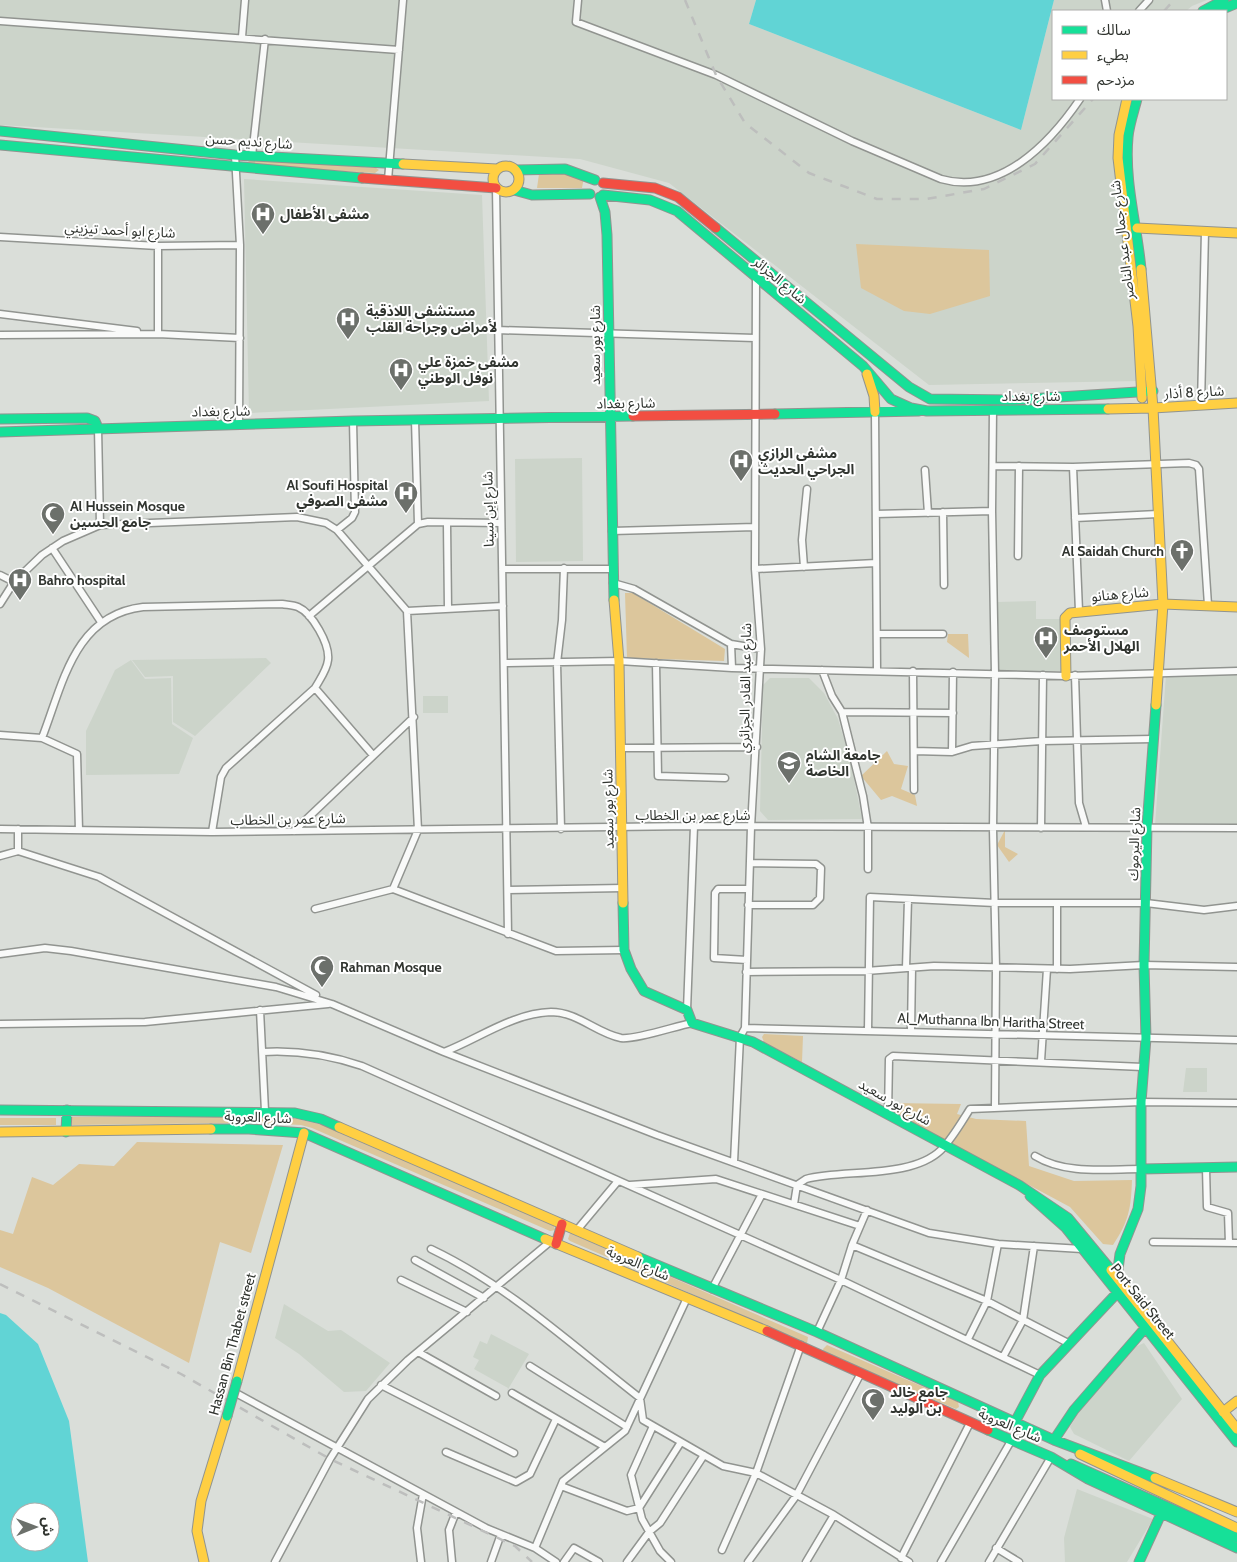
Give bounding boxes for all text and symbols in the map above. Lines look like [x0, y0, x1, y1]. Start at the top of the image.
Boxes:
legend [1052, 10, 1227, 100]
text: سالك [1097, 21, 1131, 39]
text: بطيء [1097, 46, 1129, 66]
text: مزدحم [1097, 71, 1135, 91]
street label: شارع نديم حسن [205, 129, 293, 155]
street label: شارع جمال عبد الناصر [1106, 179, 1140, 302]
hospital icon: مشفى الأطفال [250, 201, 276, 235]
place label: مشفى الأطفال [280, 205, 369, 223]
street label: شارع ابو أحمد تيزيني [64, 218, 176, 244]
street label: شارع الجزائر [748, 252, 810, 309]
place label: مستشفى اللاذقية لأمراض وجراحة القلب [366, 302, 497, 336]
street label: شارع بور سعيد [586, 305, 606, 385]
hospital icon: مستشفى اللاذقية لأمراض وجراحة القلب [335, 306, 361, 340]
place label: مشفى خمزة علي نوفل الوطني [418, 353, 519, 389]
hospital icon: مشفى خمزة علي نوفل الوطني [388, 357, 414, 391]
street label: شارع 8 أذار [1162, 381, 1225, 405]
street label: شارع بغداد [1002, 387, 1060, 407]
street label: شارع بغداد [596, 393, 656, 415]
street label: شارع بغداد [191, 401, 251, 423]
place label: مشفى الرازي الجراحي الحديث [758, 444, 854, 480]
hospital icon: مشفى الرازي الجراحي الحديث [728, 448, 754, 482]
street label: شارع إبن سينا [478, 471, 500, 547]
place label: Al Soufi Hospital مشفى الصوفي [287, 476, 388, 512]
hospital icon: Al Soufi Hospital مشفى الصوفي [393, 480, 419, 514]
place label: Al Hussein Mosque جامع الحسين [70, 497, 185, 532]
mosque icon: Al Hussein Mosque جامع الحسين [40, 501, 66, 535]
church icon: Al Saidah Church [1169, 538, 1195, 572]
place label: Al Saidah Church [1062, 542, 1164, 560]
hospital icon: Bahro hospital [7, 567, 33, 601]
place label: Bahro hospital [38, 571, 126, 589]
street label: شارع هنانو [1090, 583, 1150, 607]
place label: مستوصف الهلال الأحمر [1063, 621, 1140, 655]
street label: شارع عبد القادر الجزائري [735, 623, 757, 753]
hospital icon: مستوصف الهلال الأحمر [1033, 625, 1059, 659]
place label: جامعة الشام الخاصة [806, 746, 881, 780]
school or university icon: جامعة الشام الخاصة [776, 750, 802, 784]
street label: شارع بور سعيد [598, 769, 620, 849]
street label: شارع عمر بن الخطاب [635, 806, 751, 826]
street label: شارع اليرموك [1124, 807, 1146, 881]
street label: شارع عمر بن الخطاب [230, 809, 346, 831]
mosque icon: Rahman Mosque [309, 954, 335, 988]
place label: Rahman Mosque [340, 958, 442, 976]
street label: Al_Muthanna Ibn Haritha Street [897, 1009, 1085, 1033]
street label: شارع بور سعيد [855, 1075, 934, 1131]
street label: شارع العروبة [224, 1107, 292, 1129]
street label: شارع العروبة [603, 1242, 672, 1286]
street label: Port Said Street [1107, 1259, 1179, 1343]
street label: Hassan Bin Thabet street [204, 1271, 260, 1417]
place label: جامع خالد بن الوليد [890, 1383, 948, 1417]
mosque icon: جامع خالد بن الوليد [860, 1387, 886, 1421]
street label: شارع العروبة [975, 1404, 1044, 1448]
north arrow [10, 1502, 60, 1552]
text: ش [39, 1517, 57, 1537]

